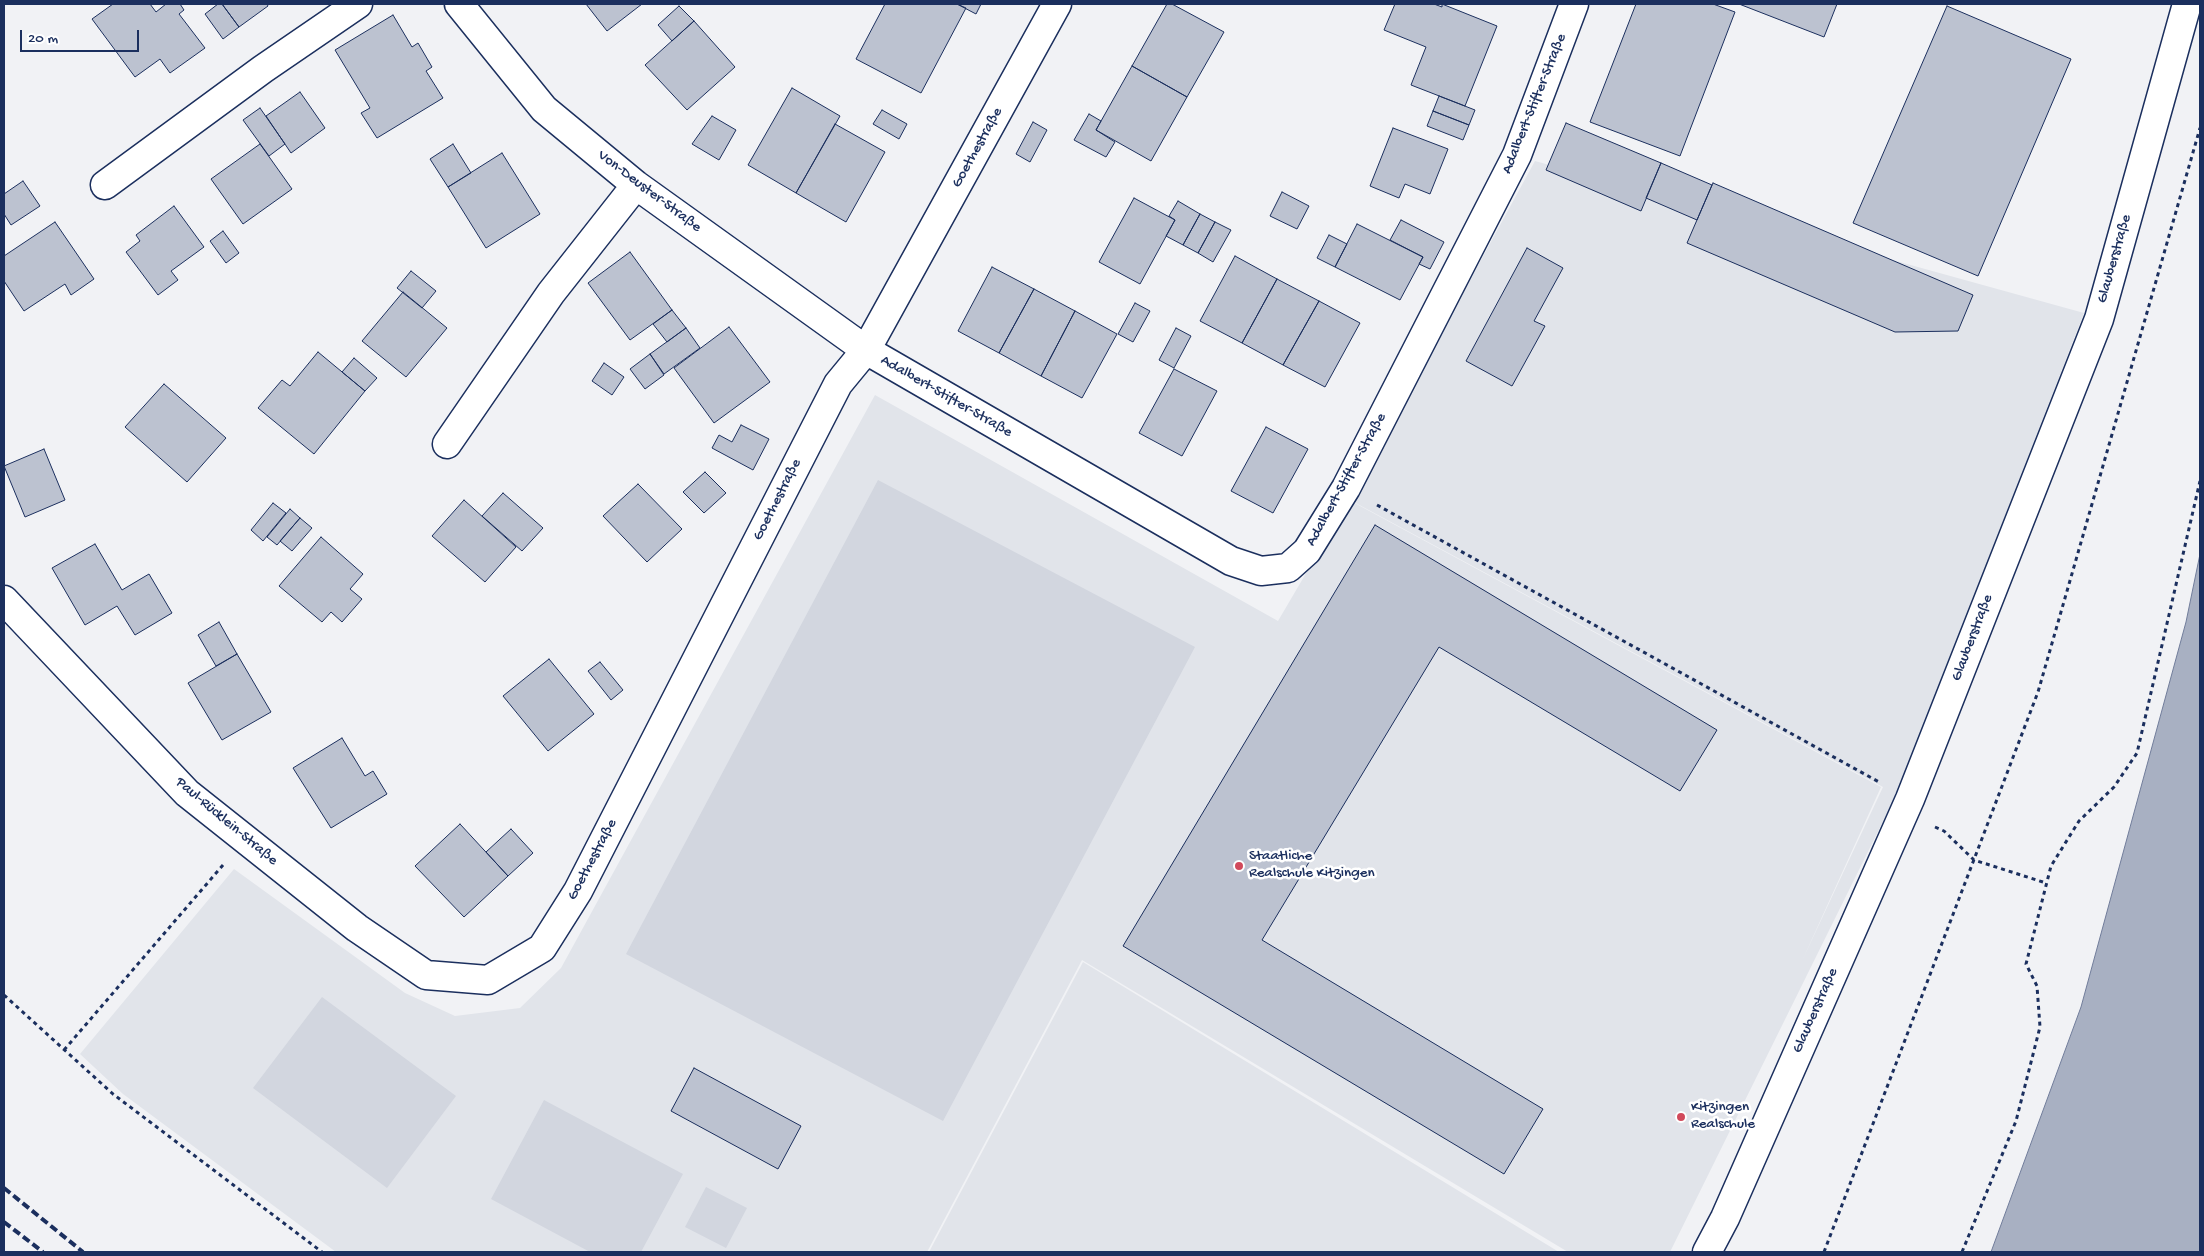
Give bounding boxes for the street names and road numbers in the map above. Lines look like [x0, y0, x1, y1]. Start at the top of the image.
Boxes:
street label: Adalbert-Stifter-Straße [1499, 31, 1571, 177]
street label: Goethestraße [949, 105, 1007, 191]
street label: Von-Deuster-Straße [593, 147, 705, 237]
street label: Glauberstraße [2094, 213, 2136, 305]
street label: Adalbert-Stifter-Straße [877, 352, 1015, 442]
street label: Adalbert-Stifter-Straße [1303, 410, 1391, 550]
street label: Goethestraße [750, 456, 806, 544]
street label: Glauberstraße [1948, 592, 1998, 684]
street label: Paul-Rücklein-Straße [171, 774, 281, 870]
street label: Goethestraße [564, 816, 622, 904]
street label: Glauberstraße [1789, 966, 1843, 1056]

